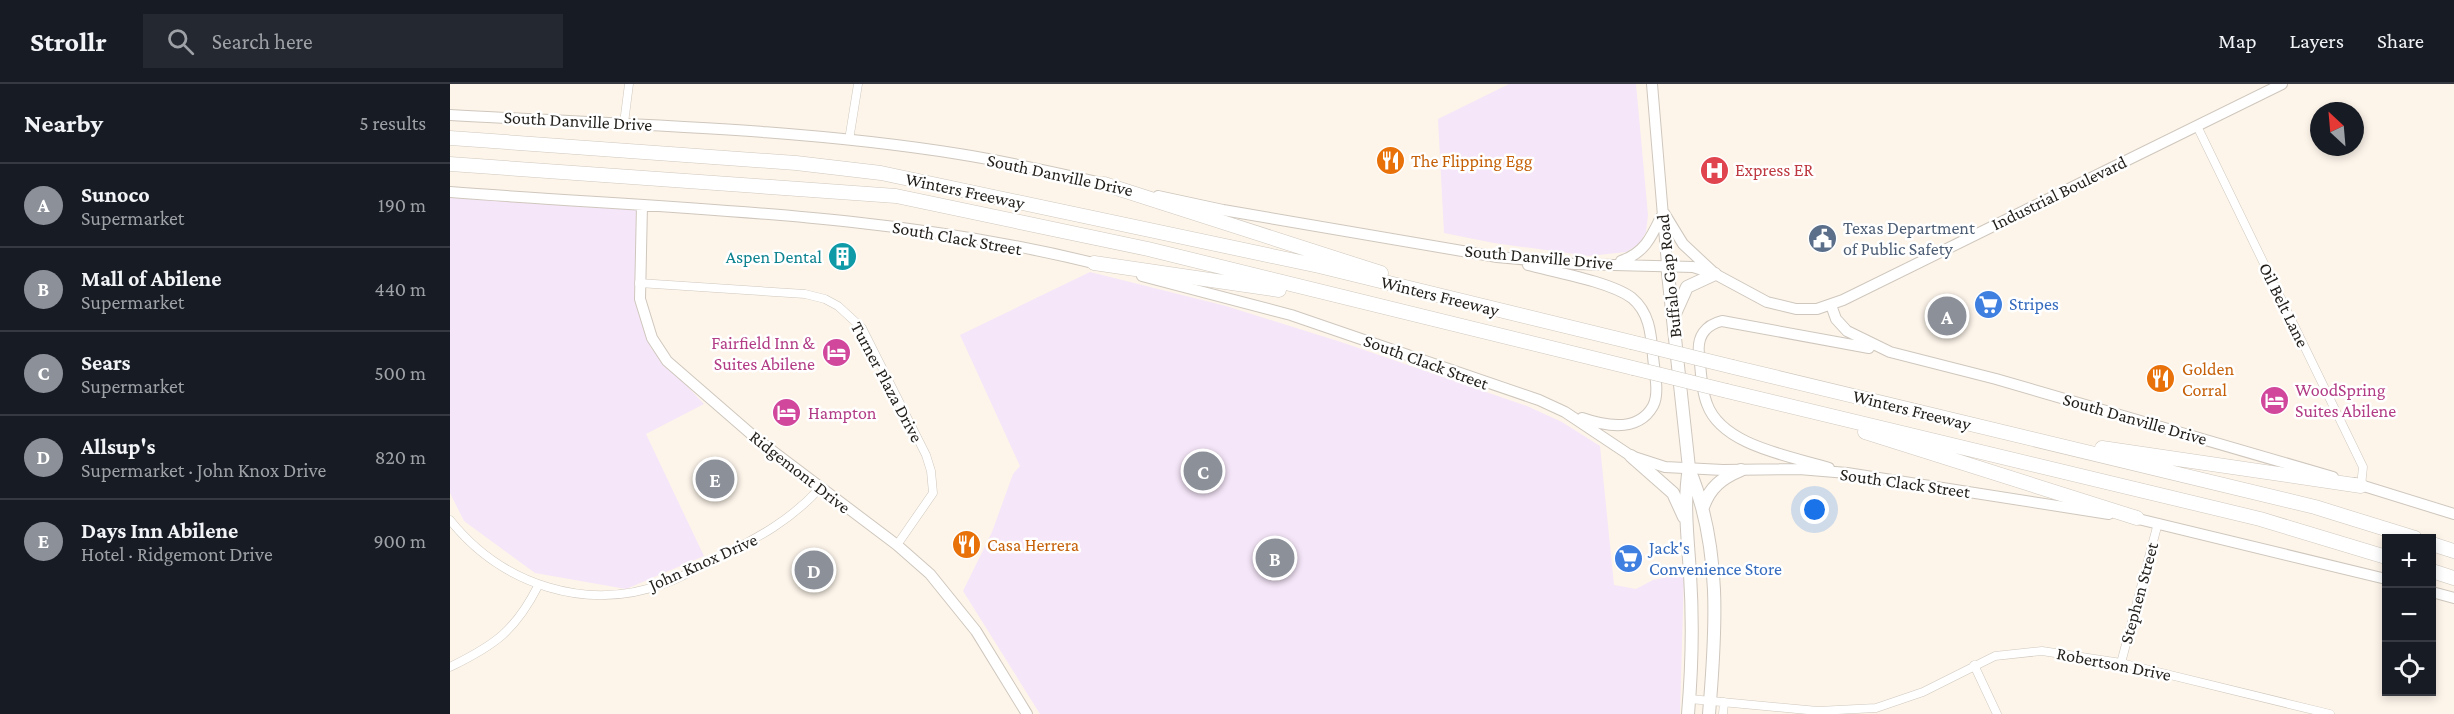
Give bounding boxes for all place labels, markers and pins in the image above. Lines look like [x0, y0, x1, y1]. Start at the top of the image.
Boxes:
restaurant icon: The Flipping Egg [1374, 145, 1406, 177]
place label: The Flipping Egg [1411, 151, 1533, 171]
hospital icon: Express ER [1698, 154, 1730, 186]
place label: Express ER [1735, 160, 1815, 180]
place label: Texas Department of Public Safety [1843, 218, 1976, 259]
public building icon: Texas Department of Public Safety [1806, 222, 1838, 254]
building icon: Aspen Dental [827, 241, 859, 273]
place label: Aspen Dental [726, 247, 822, 267]
supermarket icon: Stripes [1972, 288, 2004, 320]
pin: A [1928, 294, 1966, 338]
place label: Stripes [2009, 294, 2059, 314]
place label: Fairfield Inn & Suites Abilene [711, 333, 815, 374]
hotel icon: Fairfield Inn & Suites Abilene [820, 337, 852, 369]
place label: Golden Corral [2182, 359, 2234, 400]
restaurant icon: Golden Corral [2145, 363, 2177, 395]
place label: WoodSpring Suites Abilene [2295, 380, 2396, 421]
hotel icon: WoodSpring Suites Abilene [2258, 384, 2290, 416]
hotel icon: Hampton [771, 397, 803, 429]
place label: Hampton [808, 403, 877, 423]
pin: C [1184, 448, 1222, 494]
pin: E [696, 456, 734, 502]
restaurant icon: Casa Herrera [950, 529, 982, 561]
place label: Casa Herrera [987, 535, 1079, 555]
pin: B [1256, 536, 1294, 580]
place label: Jack's Convenience Store [1647, 538, 1782, 579]
supermarket icon: Jack's Convenience Store [1612, 542, 1644, 574]
pin: D [794, 548, 834, 592]

